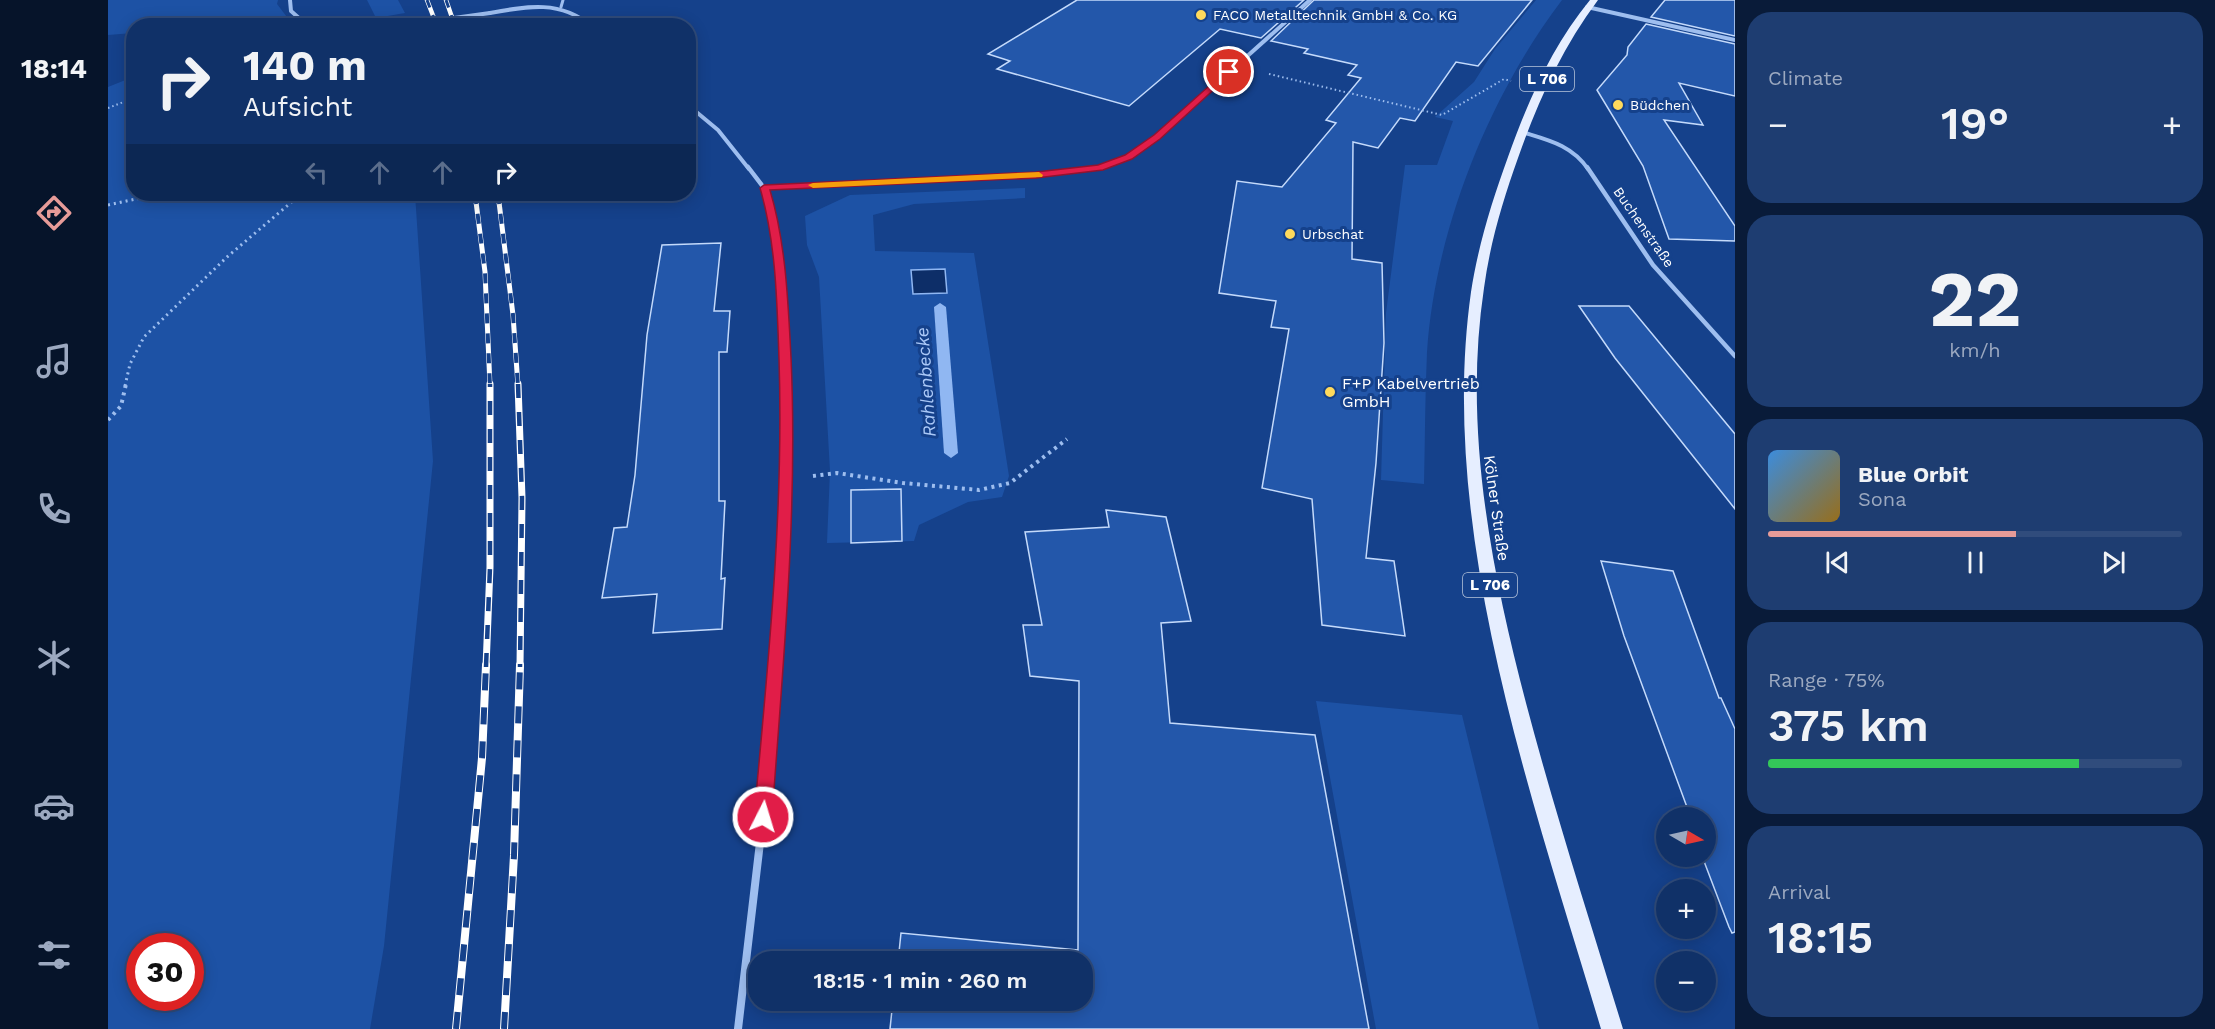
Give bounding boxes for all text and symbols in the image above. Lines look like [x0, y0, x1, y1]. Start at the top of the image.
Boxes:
place label: FACO Metalltechnik GmbH & Co. KG [1213, 7, 1457, 23]
marker: FACO Metalltechnik GmbH & Co. KG [1194, 8, 1208, 22]
text: 140 m [243, 41, 367, 90]
icon: right [144, 42, 222, 120]
pin [1203, 46, 1254, 97]
text: 18:14 [21, 53, 87, 85]
icon: arrive [1212, 55, 1245, 88]
text: Climate [1768, 66, 1843, 90]
road number: L 706 [1520, 67, 1574, 91]
text: Aufsicht [243, 91, 352, 123]
place label: Büdchen [1630, 97, 1690, 113]
text: 19° [1941, 97, 2009, 150]
marker: Büdchen [1611, 98, 1625, 112]
text: − [1768, 105, 1788, 144]
text: + [2162, 105, 2182, 144]
icon: left [300, 156, 333, 189]
icon: ahead [363, 156, 396, 189]
icon: ahead [426, 156, 459, 189]
icon: right [489, 156, 522, 189]
street label: Buchenstraße [1610, 184, 1678, 270]
icon: directions [33, 192, 75, 234]
place label: Urbschat [1302, 226, 1364, 242]
marker: Urbschat [1283, 227, 1297, 241]
text: 22 [1929, 253, 2021, 345]
water label: Rahlenbecke [911, 326, 940, 438]
text: km/h [1949, 338, 2001, 362]
icon: music [33, 340, 75, 382]
place label: F+P Kabelvertrieb GmbH [1342, 374, 1480, 411]
marker: F+P Kabelvertrieb GmbH [1323, 385, 1337, 399]
street label: Kölner Straße [1480, 454, 1513, 562]
text: Blue Orbit [1858, 462, 1968, 487]
text: Sona [1858, 487, 1907, 511]
icon: phone [33, 488, 75, 530]
icon: previous [1821, 546, 1854, 579]
icon: pause [1959, 546, 1992, 579]
icon: next [2097, 546, 2130, 579]
road number: L 706 [1463, 573, 1517, 597]
icon: climate [33, 637, 75, 679]
text: Range · 75% [1768, 668, 1885, 692]
text: 375 km [1768, 699, 1929, 752]
icon: car [33, 785, 75, 827]
position arrow [731, 785, 795, 849]
north arrow [1656, 807, 1716, 867]
map controls [1656, 807, 1716, 1011]
button: + [1656, 879, 1716, 939]
text: Arrival [1768, 880, 1830, 904]
text: 18:15 [1768, 911, 1873, 964]
speed limit sign: 30 [126, 933, 204, 1011]
icon: filters [33, 934, 75, 976]
button: − [1656, 951, 1716, 1011]
text: 18:15 · 1 min · 260 m [814, 968, 1027, 993]

